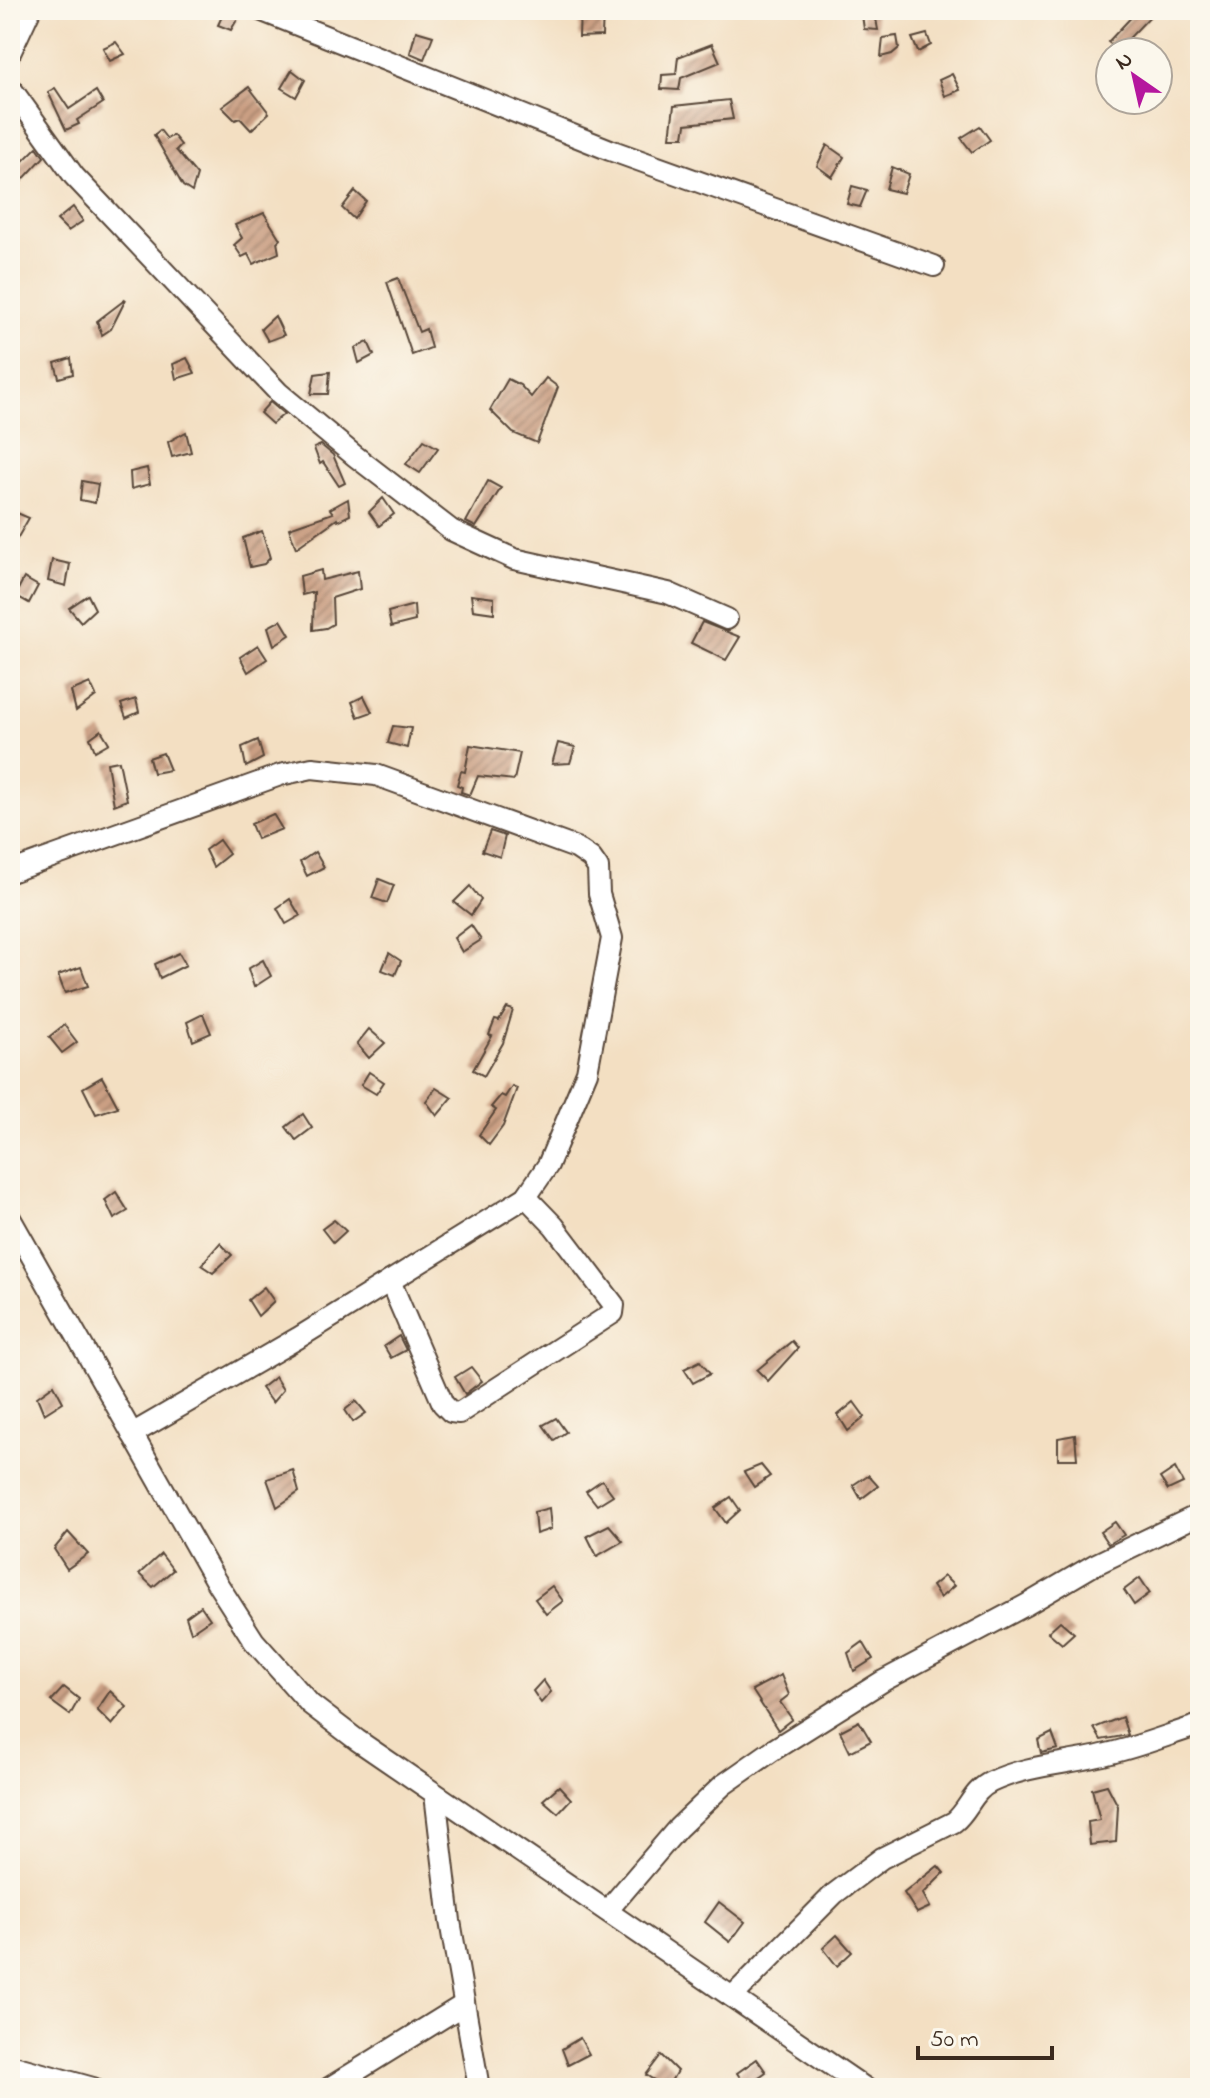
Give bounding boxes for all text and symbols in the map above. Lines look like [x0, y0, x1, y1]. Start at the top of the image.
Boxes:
north arrow [1094, 36, 1174, 116]
text: N [1109, 44, 1140, 79]
scale bar [918, 2010, 1052, 2060]
text: 50 m [930, 2023, 979, 2058]

